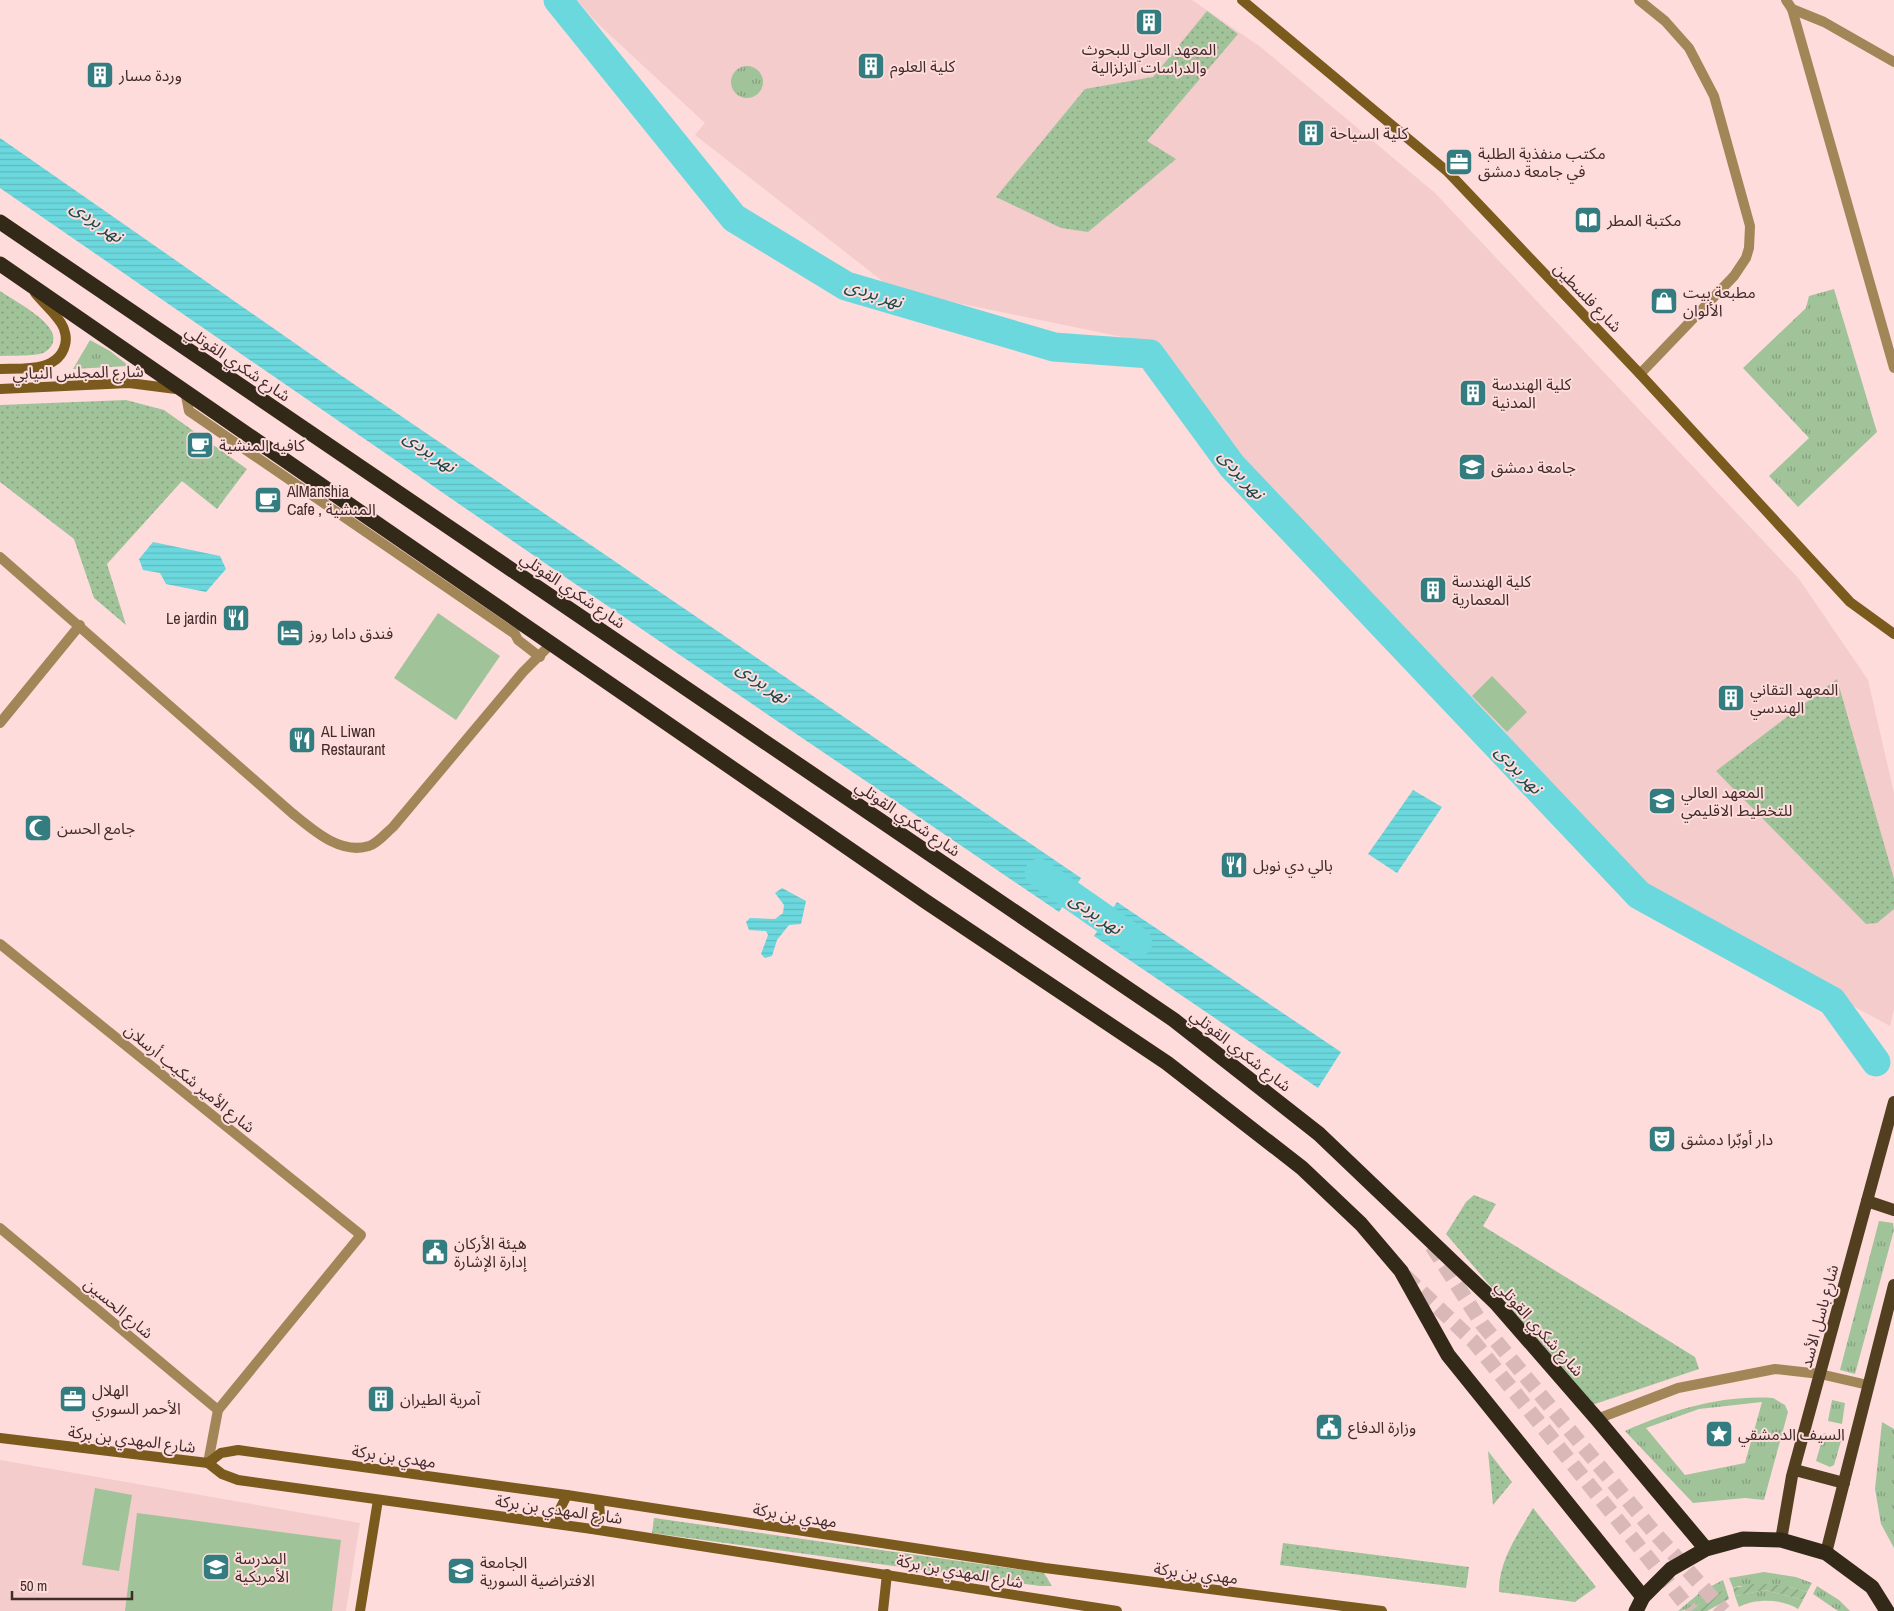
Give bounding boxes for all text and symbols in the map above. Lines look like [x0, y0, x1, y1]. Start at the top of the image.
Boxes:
building icon: المعهد العالي للبحوث والدراسات الزلزالية [1134, 7, 1164, 37]
place label: المعهد العالي للبحوث والدراسات الزلزالية [1082, 38, 1216, 78]
building icon: كلية العلوم [856, 51, 886, 81]
place label: كلية العلوم [890, 55, 956, 79]
building icon: وردة مسار [85, 60, 115, 90]
place label: وردة مسار [118, 64, 182, 86]
building icon: كلية السياحة [1296, 118, 1326, 148]
place label: كلية السياحة [1330, 122, 1409, 144]
place label: مكتب منفذية الطلبة في جامعة دمشق [1478, 142, 1606, 184]
office icon: مكتب منفذية الطلبة في جامعة دمشق [1444, 147, 1474, 177]
water label: نهر بردى [66, 194, 130, 249]
library icon: مكتبة المطر [1573, 205, 1603, 235]
place label: مكتبة المطر [1606, 209, 1681, 231]
street label: شارع فلسطين [1548, 257, 1627, 338]
water label: نهر بردى [842, 272, 908, 315]
place label: مطبعة بيت الألوان [1683, 281, 1756, 321]
shop icon: مطبعة بيت الألوان [1649, 286, 1679, 316]
street label: شارع شكري القوتلي [180, 320, 295, 408]
street label: شارع المجلس النيابي [12, 360, 144, 386]
place label: كلية الهندسة المدنية [1492, 373, 1572, 413]
building icon: كلية الهندسة المدنية [1458, 378, 1488, 408]
water label: نهر بردى [399, 424, 463, 479]
cafe icon: كافيه المنشية [185, 430, 215, 460]
place label: كافيه المنشية [219, 434, 305, 456]
water label: نهر بردى [1213, 444, 1272, 506]
school or university icon: جامعة دمشق [1457, 452, 1487, 482]
place label: جامعة دمشق [1491, 456, 1576, 478]
place label: AlManshia Cafe , المنشية [286, 480, 376, 520]
cafe icon: AlManshia Cafe , المنشية [253, 485, 283, 515]
street label: شارع شكري القوتلي [515, 547, 630, 635]
place label: كلية الهندسة المعمارية [1452, 570, 1532, 610]
building icon: كلية الهندسة المعمارية [1418, 575, 1448, 605]
restaurant icon: Le jardin [221, 603, 251, 633]
place label: Le jardin [166, 607, 217, 629]
hotel icon: فندق داما روز [275, 618, 305, 648]
place label: فندق داما روز [308, 622, 393, 644]
water label: نهر بردى [732, 655, 796, 710]
place label: المعهد التقاني الهندسي [1750, 678, 1838, 720]
building icon: المعهد التقاني الهندسي [1716, 683, 1746, 713]
place label: AL Liwan Restaurant [320, 720, 386, 760]
restaurant icon: AL Liwan Restaurant [287, 725, 317, 755]
water label: نهر بردى [1490, 739, 1550, 801]
street label: شارع شكري القوتلي [850, 775, 965, 863]
place label: المعهد العالي للتخطيط الاقليمي [1681, 781, 1792, 823]
school or university icon: المعهد العالي للتخطيط الاقليمي [1647, 786, 1677, 816]
mosque icon: جامع الحسن [23, 813, 53, 843]
place label: جامع الحسن [57, 817, 135, 841]
restaurant icon: بالي دي نوبل [1219, 850, 1249, 880]
place label: بالي دي نوبل [1253, 854, 1333, 878]
water label: نهر بردى [1065, 886, 1129, 941]
street label: شارع شكري القوتلي [1185, 1004, 1296, 1098]
street label: شارع الأمير شكيب أرسلان [119, 1018, 260, 1139]
theatre icon: دار أوبّرا دمشق [1647, 1124, 1677, 1154]
place label: دار أوبّرا دمشق [1681, 1128, 1773, 1150]
place label: هيئة الأركان إدارة الإشارة [454, 1232, 527, 1272]
public building icon: هيئة الأركان إدارة الإشارة [420, 1237, 450, 1267]
street label: شارع باسل الأسد [1795, 1262, 1845, 1370]
street label: شارع الحسين [78, 1272, 158, 1345]
street label: شارع شكري القوتلي [1489, 1275, 1589, 1382]
place label: الهلال الأحمر السوري [92, 1379, 181, 1421]
office icon: الهلال الأحمر السوري [58, 1384, 88, 1414]
building icon: آمرية الطيران [366, 1384, 396, 1414]
place label: آمرية الطيران [400, 1388, 482, 1410]
public building icon: وزارة الدفاع [1314, 1412, 1344, 1442]
place label: وزارة الدفاع [1348, 1416, 1416, 1440]
place icon: السيف الدمشقي [1704, 1419, 1734, 1449]
street label: شارع المهدي بن بركة [67, 1420, 197, 1460]
place label: السيف الدمشقي [1738, 1423, 1845, 1447]
street label: مهدي بن بركة [350, 1439, 438, 1474]
street label: شارع المهدي بن بركة [494, 1489, 624, 1531]
street label: مهدي بن بركة [751, 1497, 839, 1534]
place label: المدرسة الأمريكية [235, 1547, 289, 1587]
street label: شارع المهدي بن بركة [894, 1549, 1025, 1595]
place label: الجامعة الافتراضية السورية [480, 1551, 595, 1591]
school or university icon: المدرسة الأمريكية [201, 1552, 231, 1582]
school or university icon: الجامعة الافتراضية السورية [446, 1556, 476, 1586]
street label: مهدي بن بركة [1152, 1557, 1239, 1591]
scale bar [12, 1568, 132, 1600]
text: 50 m [20, 1575, 47, 1596]

